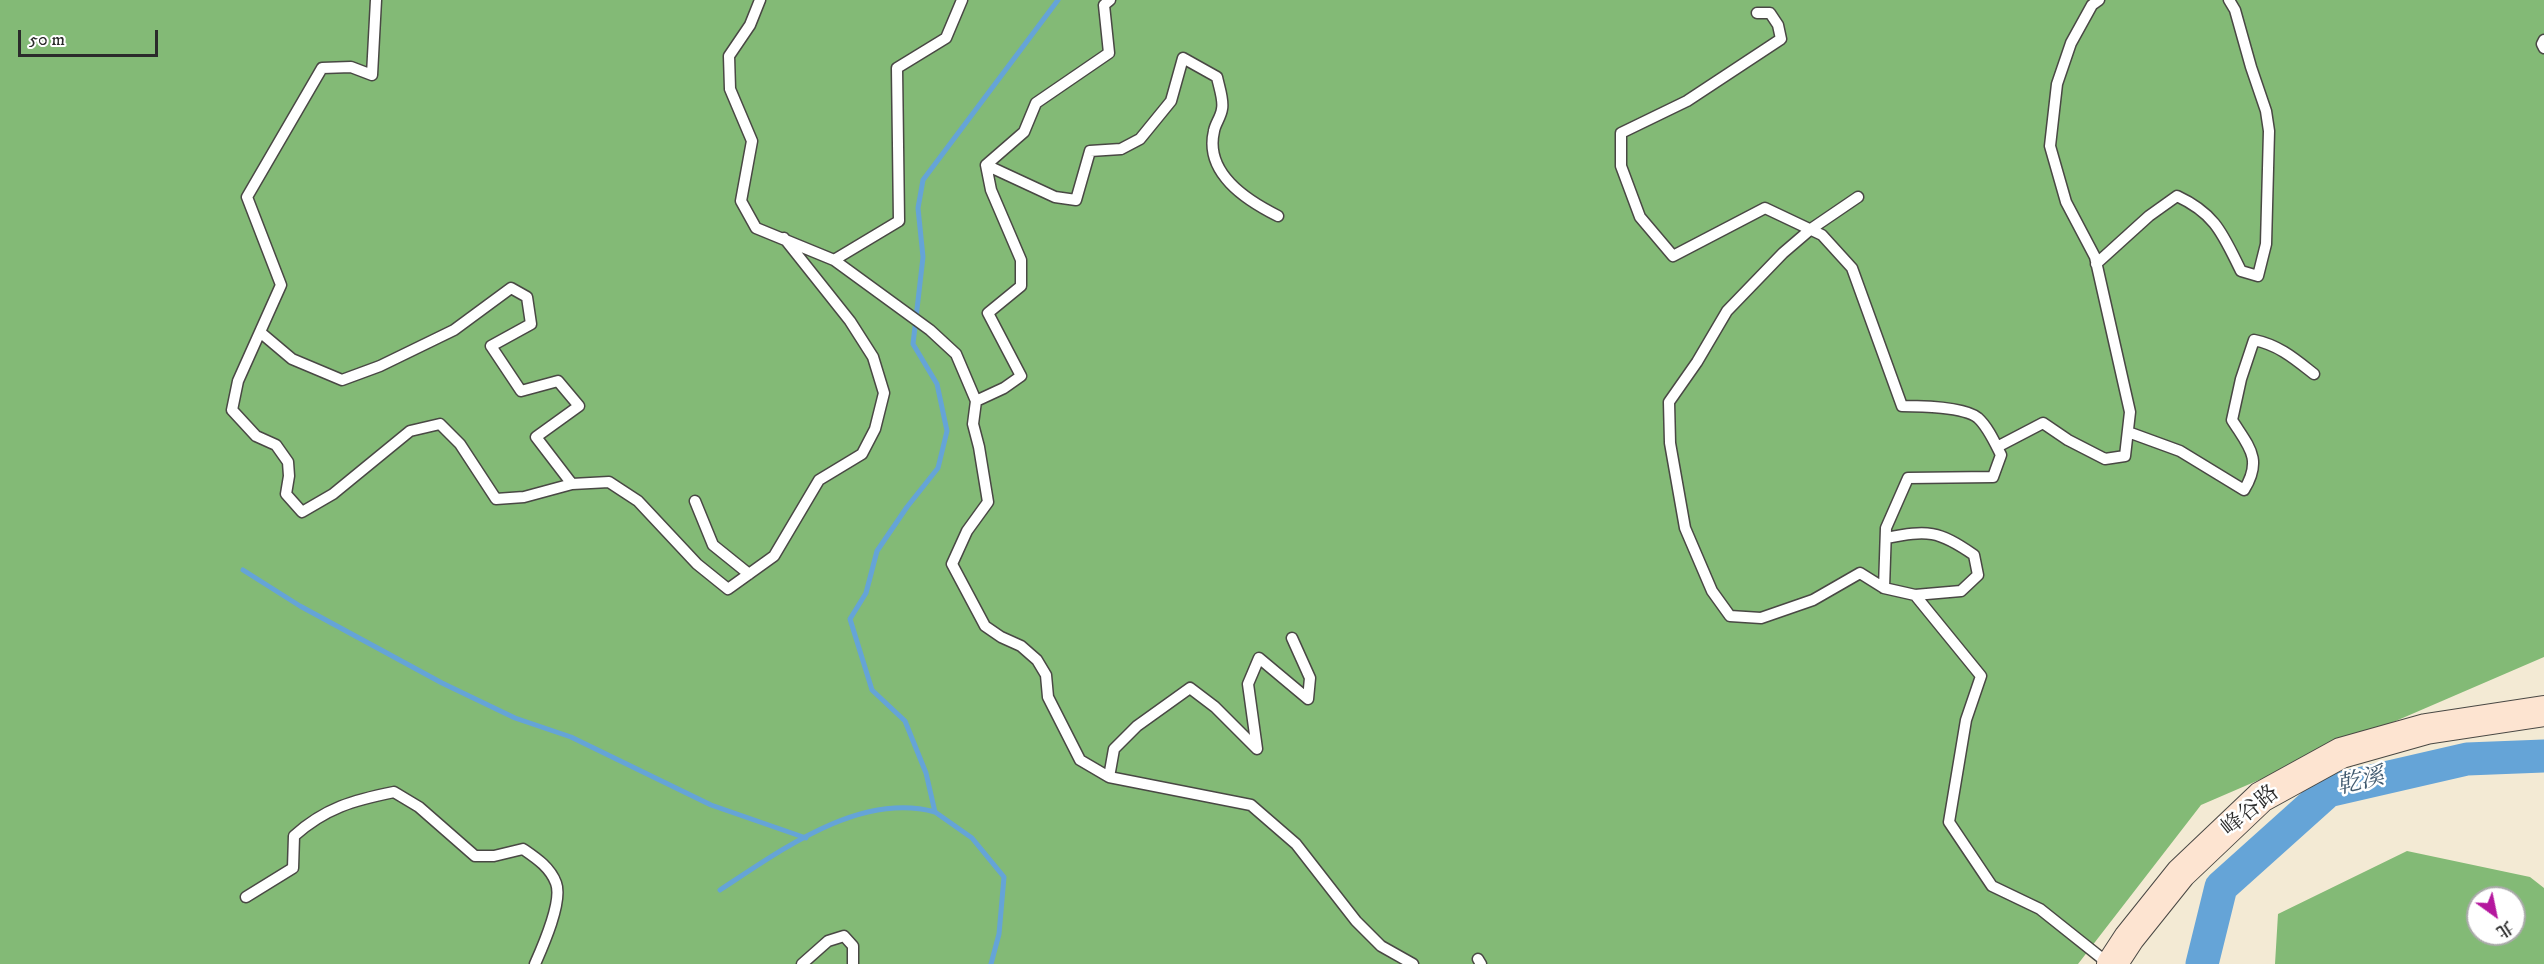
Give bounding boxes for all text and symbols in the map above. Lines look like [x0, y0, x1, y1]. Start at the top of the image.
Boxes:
scale bar [21, 18, 160, 56]
text: 50 m [29, 29, 65, 51]
water label: 乾溪 [2334, 764, 2388, 802]
street label: 峰谷路 [2217, 781, 2285, 843]
north arrow [2466, 886, 2526, 946]
text: 北 [2493, 917, 2517, 942]

